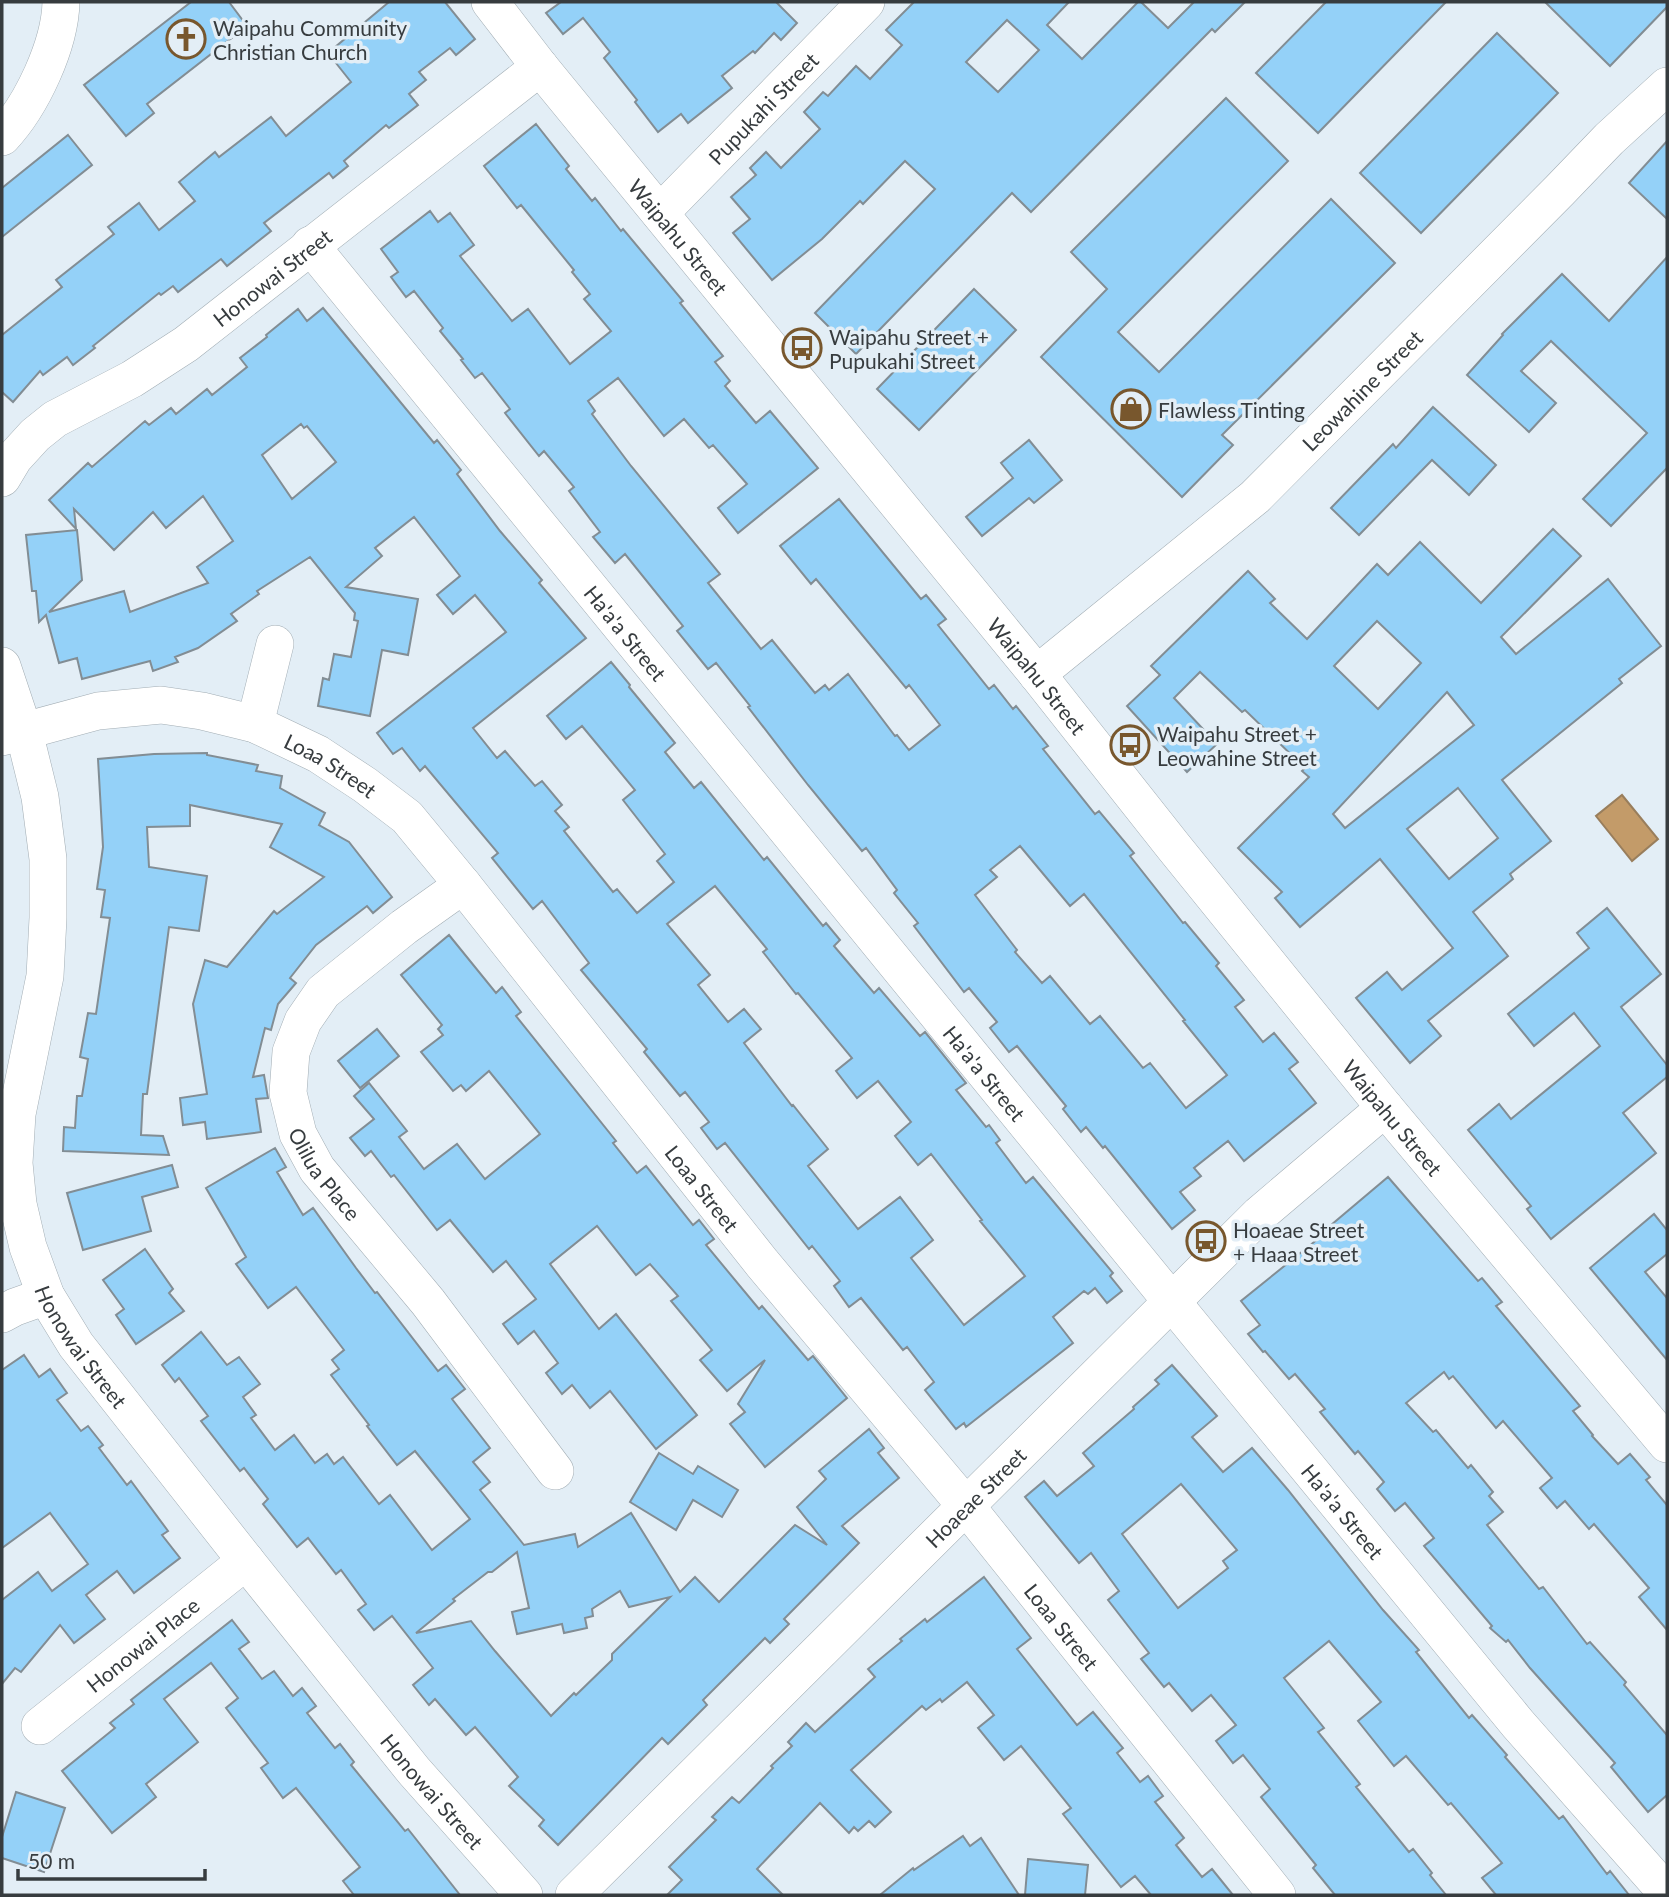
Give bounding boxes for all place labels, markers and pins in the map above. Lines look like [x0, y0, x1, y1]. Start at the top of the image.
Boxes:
place label: Waipahu Community Christian Church [213, 15, 407, 64]
church icon: Waipahu Community Christian Church [165, 18, 207, 60]
place label: Waipahu Street + Pupukahi Street [829, 324, 989, 373]
bus stop icon: Waipahu Street + Pupukahi Street [781, 327, 823, 369]
shop icon: Flawless Tinting [1110, 388, 1152, 430]
place label: Flawless Tinting [1158, 397, 1305, 422]
place label: Waipahu Street + Leowahine Street [1157, 721, 1317, 770]
bus stop icon: Waipahu Street + Leowahine Street [1109, 724, 1151, 766]
place label: Hoaeae Street + Haaa Street [1233, 1217, 1365, 1266]
bus stop icon: Hoaeae Street + Haaa Street [1185, 1220, 1227, 1262]

